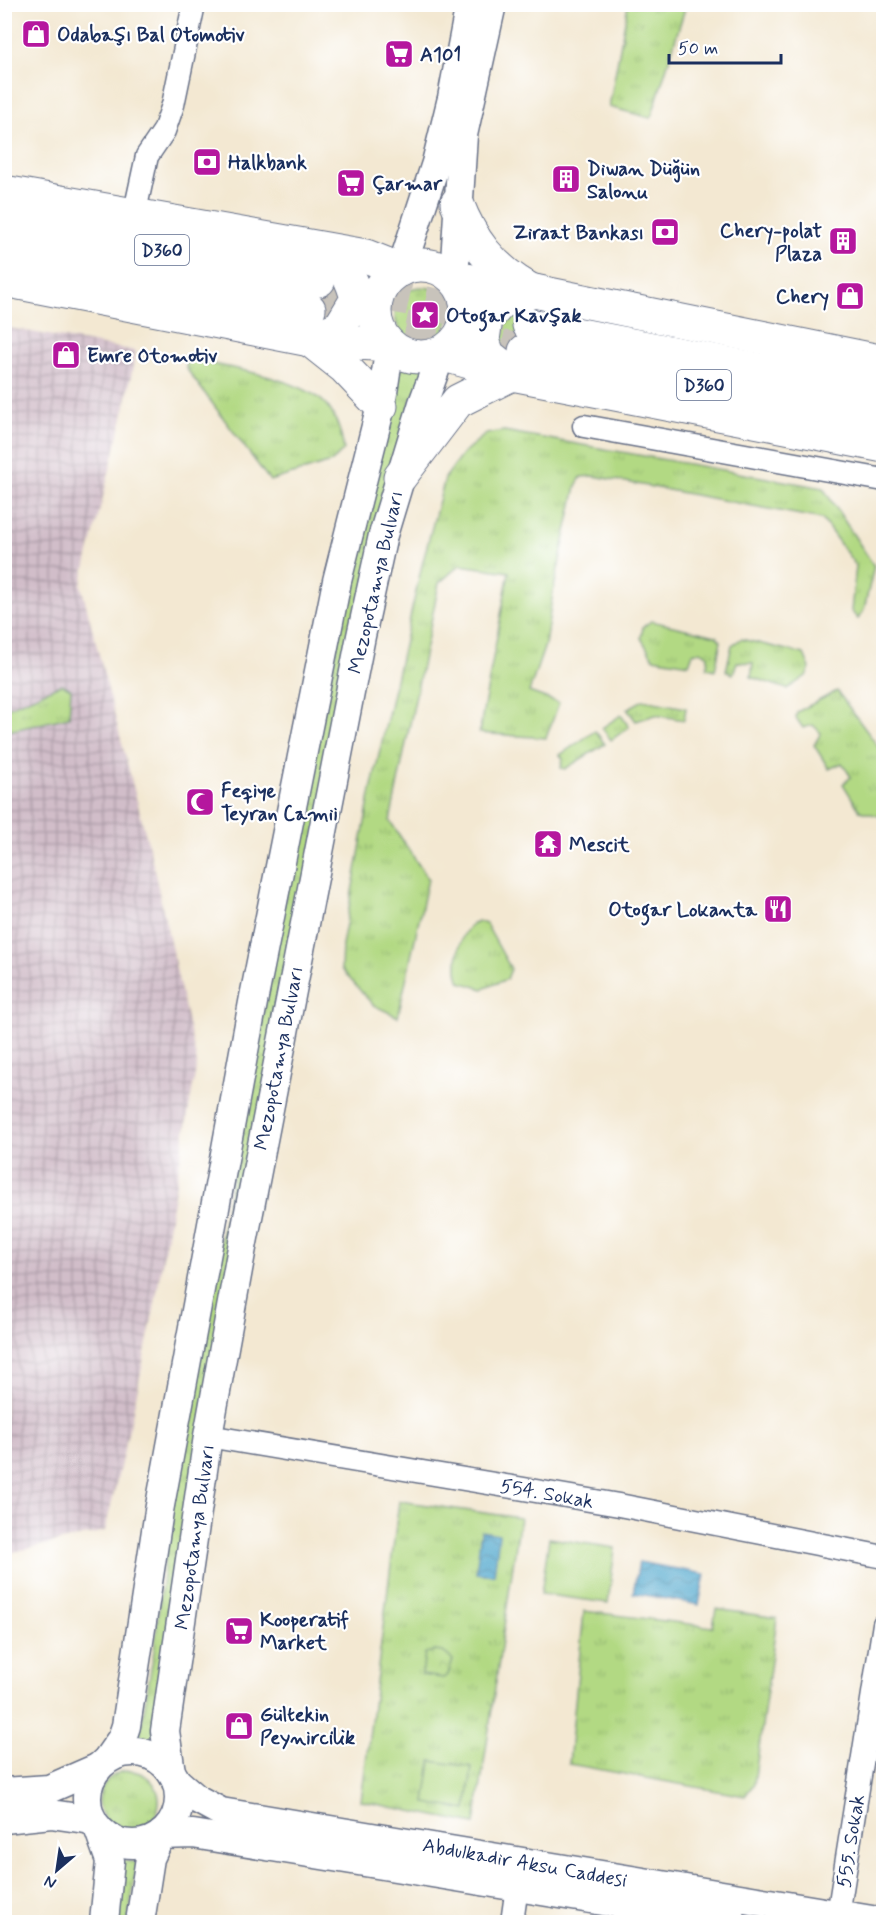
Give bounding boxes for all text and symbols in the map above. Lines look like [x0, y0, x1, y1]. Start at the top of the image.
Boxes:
shop icon: Odabaşı Bal Otomotiv [20, 18, 52, 50]
place label: Odabaşı Bal Otomotiv [57, 22, 245, 49]
scale bar [669, 27, 782, 65]
text: 50 m [678, 37, 718, 61]
supermarket icon: A101 [383, 38, 415, 70]
place label: A101 [420, 42, 461, 69]
bank icon: Halkbank [191, 146, 223, 178]
place label: Halkbank [228, 150, 307, 177]
place label: Diwan Düğün Salonu [587, 156, 700, 206]
building icon: Diwan Düğün Salonu [550, 163, 582, 195]
supermarket icon: Çarmar [335, 167, 367, 199]
place label: Çarmar [372, 171, 443, 198]
bank icon: Ziraat Bankası [649, 216, 681, 248]
place label: Chery-polat Plaza [720, 218, 823, 268]
place label: Ziraat Bankası [513, 220, 644, 247]
building icon: Chery-polat Plaza [827, 225, 859, 257]
road number: D360 [135, 235, 189, 265]
shop icon: Chery [834, 280, 866, 312]
place label: Chery [776, 284, 829, 311]
place icon: Otogar Kavşak [409, 299, 441, 331]
place label: Otogar Kavşak [446, 303, 582, 332]
shop icon: Emre Otomotiv [50, 339, 82, 371]
place label: Emre Otomotiv [87, 343, 218, 370]
road number: D360 [677, 370, 731, 400]
street label: Mezopotamya Bulvarı [342, 488, 411, 676]
place label: Feqiye Teyran Camii [221, 778, 338, 828]
mosque icon: Feqiye Teyran Camii [184, 786, 216, 818]
temple icon: Mescit [532, 828, 564, 860]
place label: Mescit [569, 832, 631, 859]
restaurant icon: Otogar Lokanta [762, 893, 794, 925]
place label: Otogar Lokanta [608, 897, 758, 926]
street label: Mezopotamya Bulvarı [248, 964, 311, 1153]
street label: Mezopotamya Bulvarı [169, 1443, 222, 1632]
street label: 554. Sokak [498, 1473, 596, 1516]
place label: Kooperatif Market [260, 1607, 349, 1657]
supermarket icon: Kooperatif Market [223, 1615, 255, 1647]
place label: Gültekin Peynircilik [260, 1702, 355, 1752]
shop icon: Gültekin Peynircilik [223, 1710, 255, 1742]
street label: 555. Sokak [831, 1793, 872, 1890]
street label: Abdulkadir Aksu Caddesi [420, 1832, 629, 1895]
north arrow [27, 1840, 87, 1900]
text: N [41, 1870, 60, 1894]

